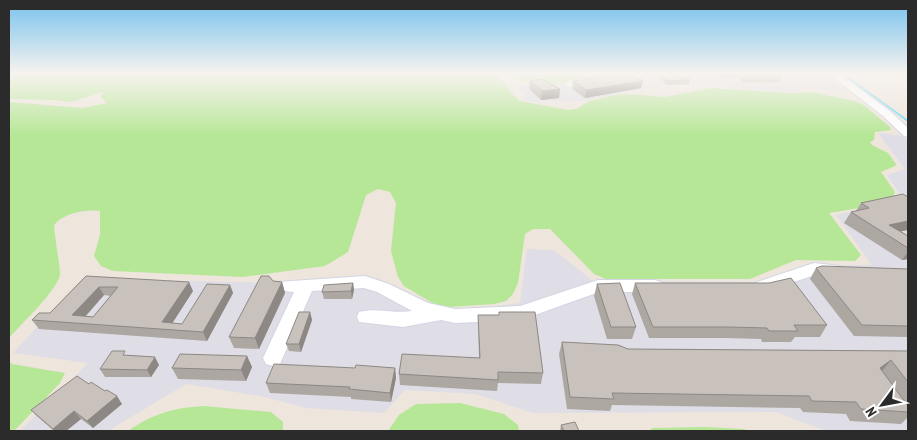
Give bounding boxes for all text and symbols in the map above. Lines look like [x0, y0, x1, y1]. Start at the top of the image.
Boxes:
north arrow [857, 380, 907, 430]
text: N [861, 404, 881, 420]

